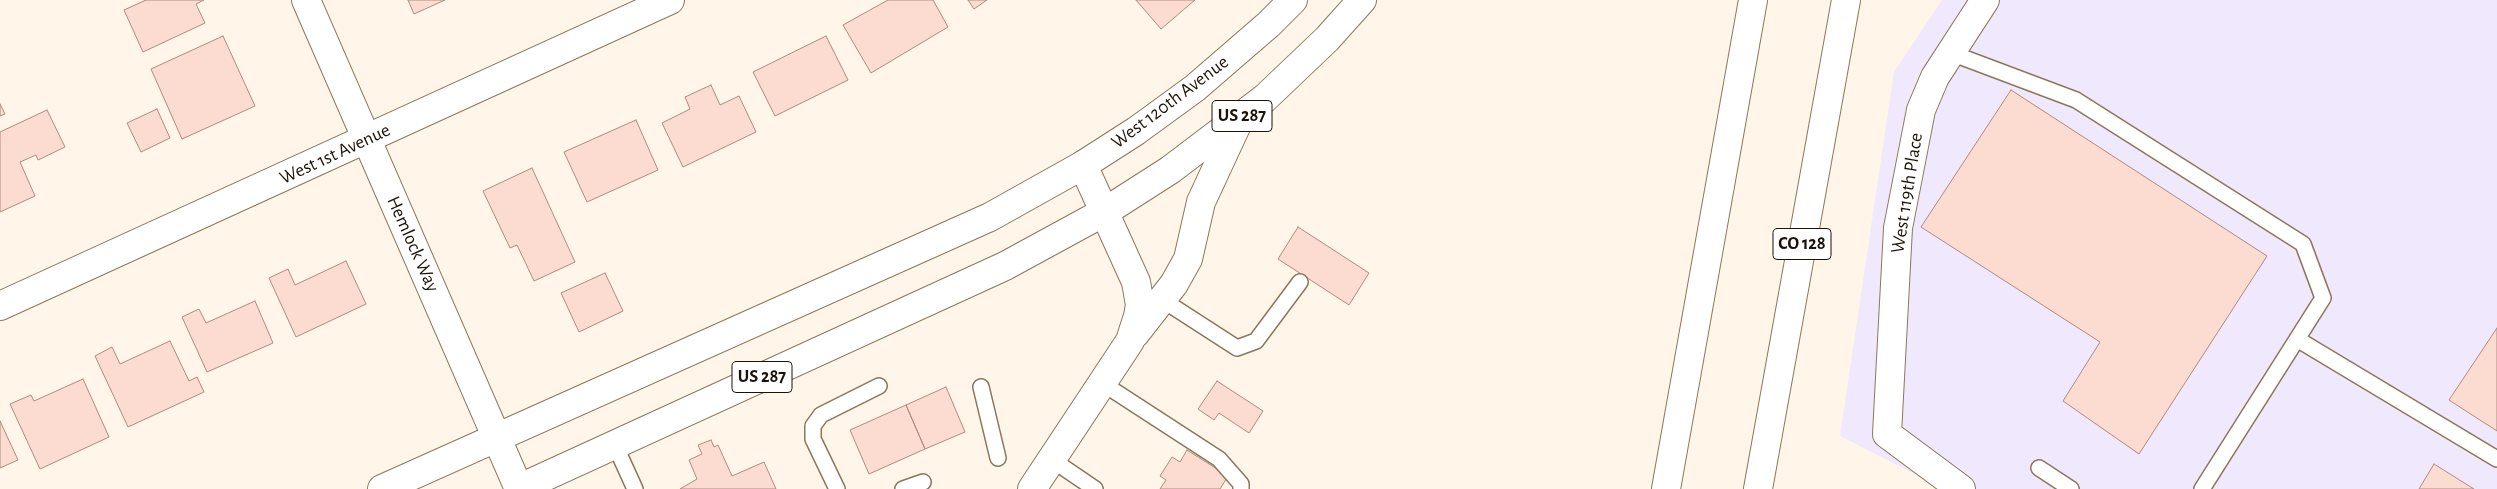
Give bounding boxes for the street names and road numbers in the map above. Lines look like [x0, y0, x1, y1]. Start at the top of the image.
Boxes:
street label: West 120th Avenue [1107, 51, 1233, 153]
road number: US 287 [1212, 100, 1272, 132]
street label: West 1st Avenue [276, 118, 394, 190]
street label: West 119th Place [1886, 131, 1928, 255]
street label: Hemlock Way [382, 193, 444, 295]
road number: CO 128 [1773, 228, 1831, 260]
road number: US 287 [732, 362, 792, 392]

